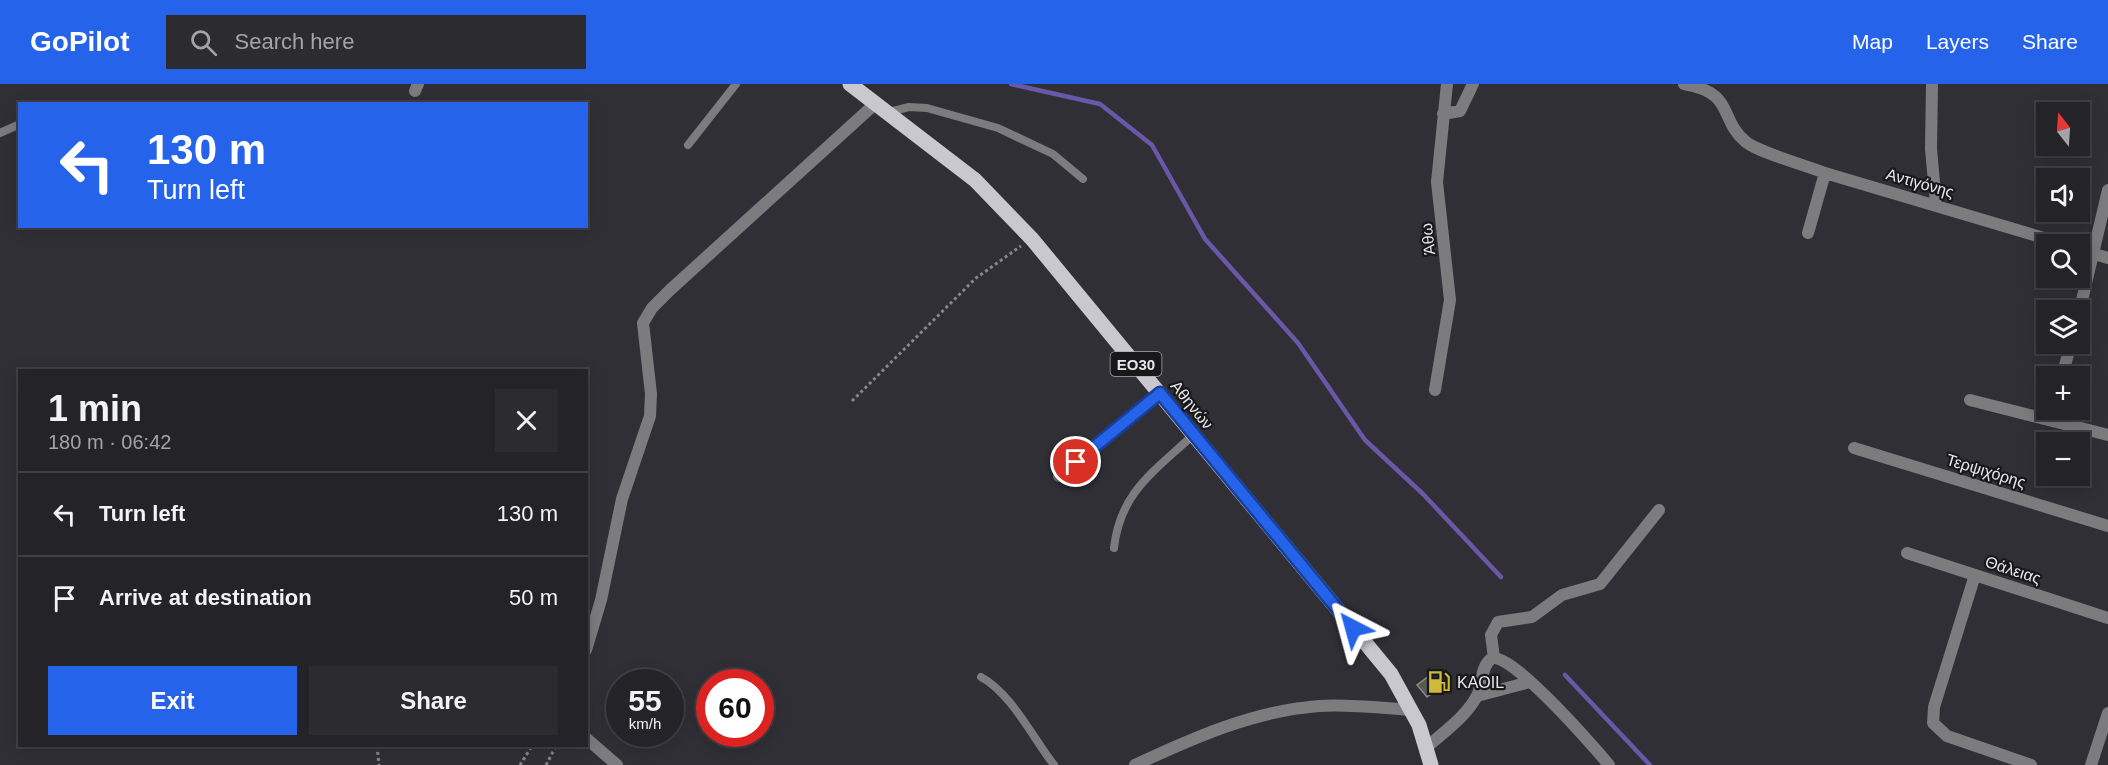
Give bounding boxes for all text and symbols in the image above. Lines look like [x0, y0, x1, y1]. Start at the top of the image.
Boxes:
search box [166, 15, 586, 69]
text: GoPilot [30, 26, 130, 57]
icon: search [187, 26, 220, 59]
text: Search here [235, 29, 354, 54]
text: Map [1852, 30, 1893, 53]
text: Layers [1926, 30, 1989, 53]
text: Share [2022, 30, 2078, 53]
north arrow [2036, 102, 2090, 156]
map controls [2036, 102, 2090, 486]
icon: left [48, 126, 126, 204]
text: 130 m [147, 126, 266, 173]
street label: Αντιγόνης [1884, 165, 1956, 201]
button: sound [2036, 168, 2090, 222]
text: Turn left [147, 175, 245, 205]
street label: Άθω [1418, 222, 1438, 256]
button: search [2036, 234, 2090, 288]
button: layers [2036, 300, 2090, 354]
road number: ΕΟ30 [1110, 352, 1162, 376]
button: + [2036, 366, 2090, 420]
street label: Αθηνών [1167, 378, 1217, 432]
text: 1 min [48, 388, 142, 429]
button: close [495, 389, 558, 452]
text: 180 m · 06:42 [48, 431, 171, 453]
button: − [2036, 432, 2090, 486]
pin [1050, 436, 1101, 487]
icon: arrive [1059, 445, 1092, 478]
street label: Τερψιχόρης [1944, 451, 2028, 491]
icon: left [48, 498, 81, 531]
text: Turn left [99, 501, 185, 526]
text: 130 m [497, 501, 558, 526]
street label: Θάλειας [1983, 553, 2043, 587]
icon: arrive [48, 582, 81, 615]
text: Arrive at destination [99, 585, 312, 610]
text: 50 m [509, 585, 558, 610]
position arrow [1321, 596, 1385, 660]
button: Exit [48, 666, 297, 735]
button: Share [309, 666, 558, 735]
speed limit sign: 60 [696, 669, 774, 747]
fuel station icon: KAOIL [1426, 669, 1452, 695]
place label: KAOIL [1457, 674, 1504, 691]
text: 55 [628, 684, 662, 717]
text: km/h [629, 715, 661, 732]

